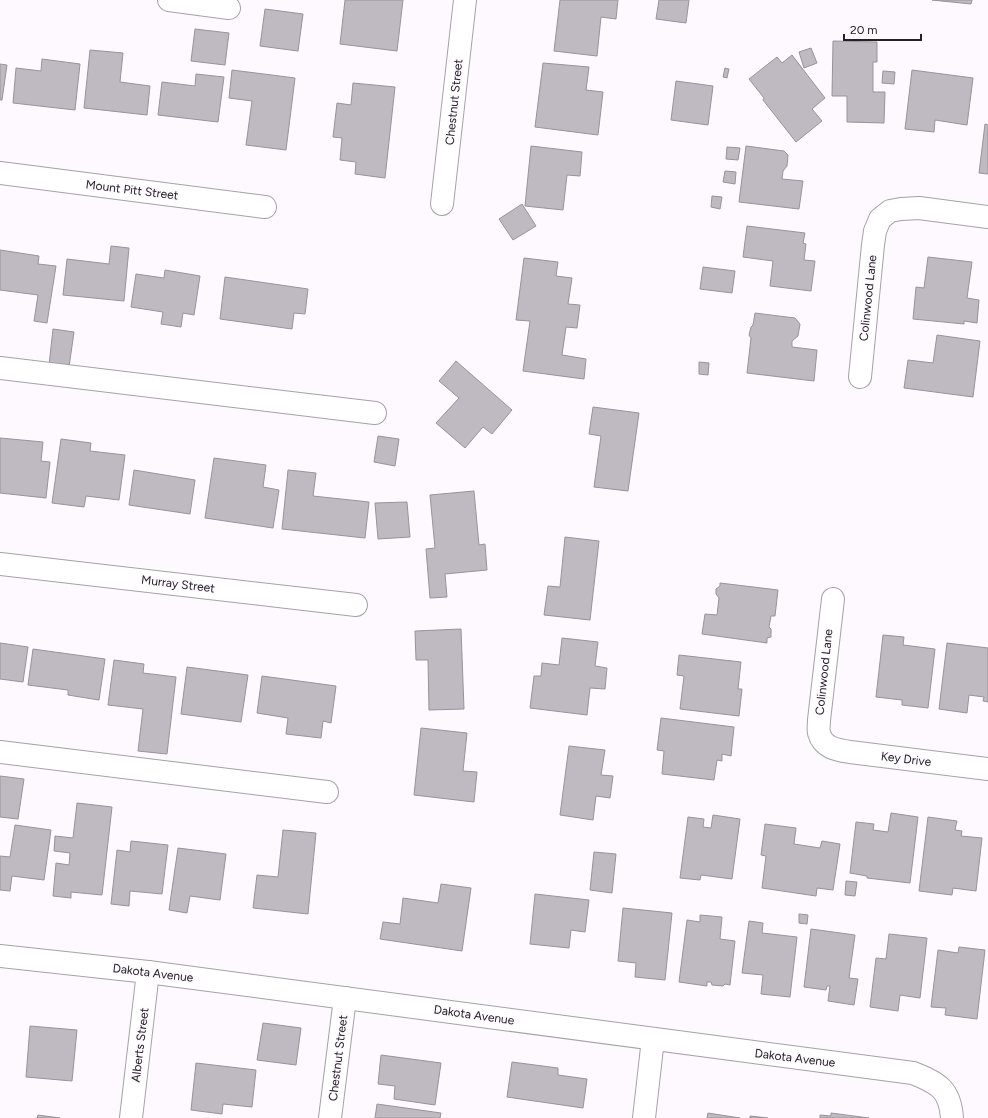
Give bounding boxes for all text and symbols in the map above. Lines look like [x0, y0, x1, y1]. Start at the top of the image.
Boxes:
scale bar [844, 16, 921, 42]
text: 20 m [850, 23, 878, 37]
street label: Chestnut Street [443, 58, 466, 146]
street label: Mount Pitt Street [85, 177, 180, 203]
street label: Colinwood Lane [857, 254, 880, 342]
street label: Murray Street [140, 573, 216, 596]
street label: Colinwood Lane [813, 628, 836, 716]
street label: Key Drive [880, 749, 932, 769]
street label: Dakota Avenue [112, 961, 195, 985]
street label: Dakota Avenue [433, 1002, 516, 1028]
street label: Alberts Street [128, 1006, 152, 1083]
street label: Chestnut Street [326, 1014, 350, 1102]
street label: Dakota Avenue [754, 1046, 837, 1070]

